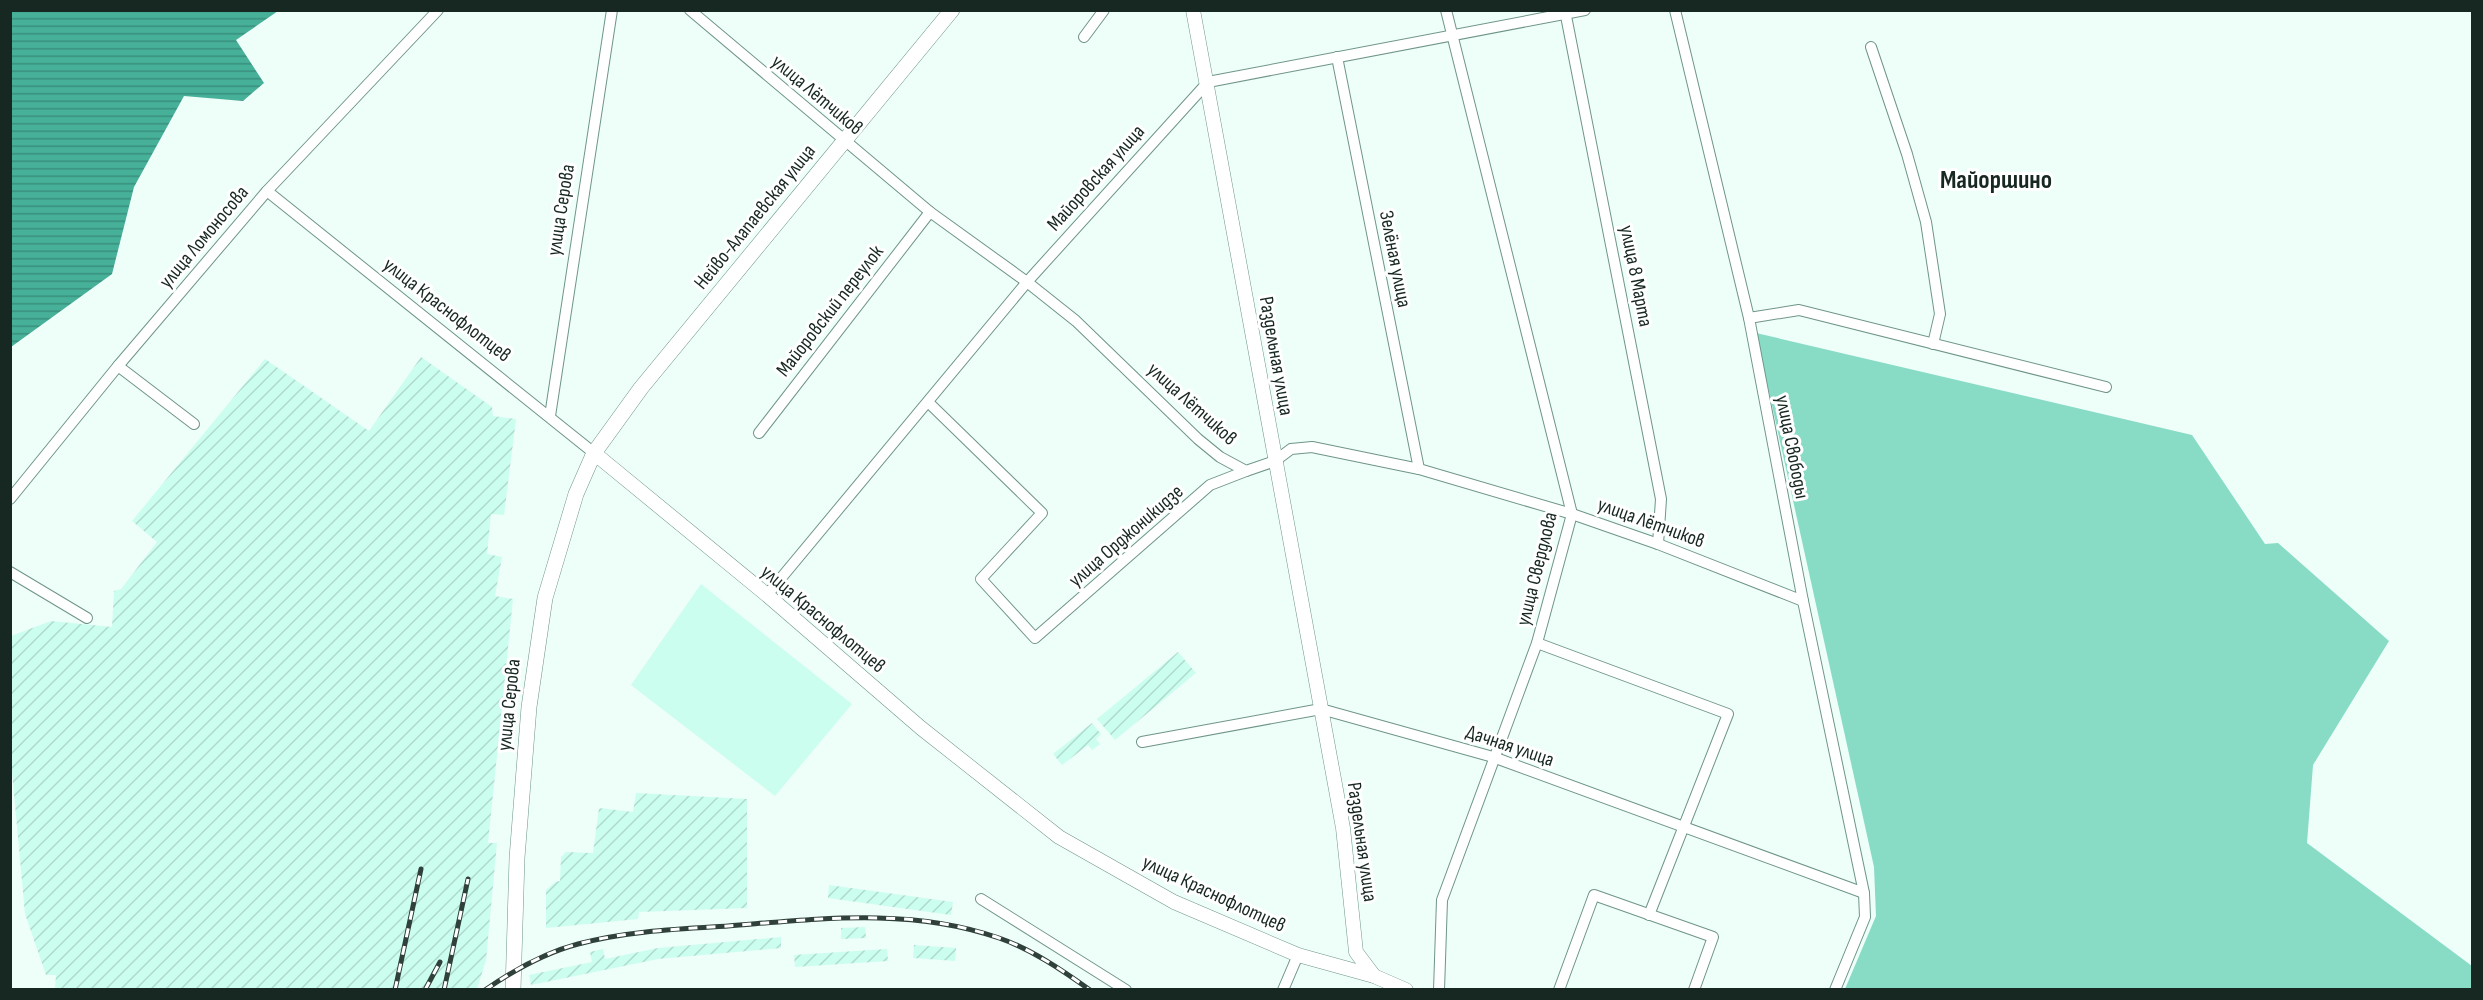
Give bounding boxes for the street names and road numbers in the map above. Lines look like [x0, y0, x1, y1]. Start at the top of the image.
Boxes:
street label: улица Лётчиков [766, 50, 868, 140]
street label: Майоровская улица [1042, 120, 1150, 236]
street label: Нейво-Алапаевская улица [689, 140, 821, 294]
street label: улица Серова [542, 163, 580, 257]
street label: улица Ломоносова [154, 181, 254, 293]
street label: Зелёная улица [1374, 209, 1416, 309]
street label: улица 8 Марта [1614, 223, 1658, 329]
street label: Майоровский переулок [771, 240, 889, 381]
street label: улица Краснофлотцев [378, 253, 516, 367]
street label: Раздельная улица [1254, 295, 1298, 417]
street label: улица Лётчиков [1142, 358, 1242, 450]
street label: улица Свободы [1770, 393, 1814, 501]
street label: улица Орджоникидзе [1064, 480, 1188, 592]
street label: улица Лётчиков [1594, 493, 1708, 553]
street label: улица Свердлова [1511, 510, 1563, 628]
street label: улица Краснофлотцев [756, 560, 890, 678]
street label: улица Серова [492, 658, 526, 752]
street label: Дачная улица [1463, 720, 1557, 772]
street label: Раздельная улица [1342, 781, 1382, 903]
street label: улица Краснофлотцев [1139, 850, 1289, 938]

